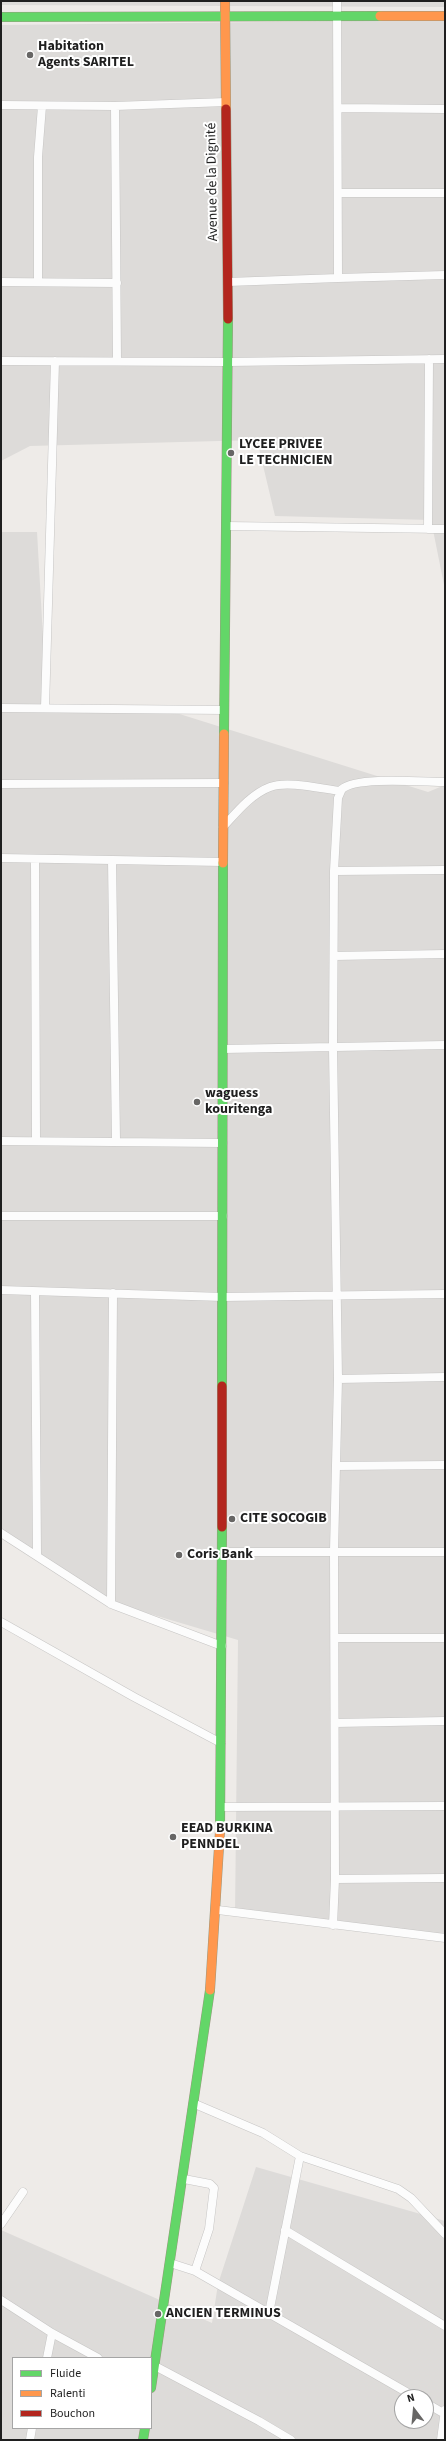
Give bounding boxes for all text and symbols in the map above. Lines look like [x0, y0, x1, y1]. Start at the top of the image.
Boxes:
place label: Habitation Agents SARITEL [38, 39, 134, 72]
marker: Habitation Agents SARITEL [25, 50, 35, 60]
street label: Avenue de la Dignité [204, 123, 222, 241]
place label: LYCEE PRIVEE LE TECHNICIEN [239, 437, 333, 470]
marker: LYCEE PRIVEE LE TECHNICIEN [226, 448, 236, 458]
place label: waguess kouritenga [205, 1086, 272, 1118]
marker: waguess kouritenga [192, 1097, 202, 1107]
place label: CITE SOCOGIB [240, 1511, 327, 1527]
marker: CITE SOCOGIB [227, 1514, 237, 1524]
place label: Coris Bank [187, 1547, 253, 1563]
marker: Coris Bank [174, 1550, 184, 1560]
place label: EEAD BURKINA PENNDEL [181, 1821, 273, 1854]
marker: EEAD BURKINA PENNDEL [168, 1832, 178, 1842]
place label: ANCIEN TERMINUS [166, 2306, 281, 2322]
marker: ANCIEN TERMINUS [153, 2309, 163, 2319]
legend [12, 2357, 152, 2429]
text: Fluide [50, 2365, 81, 2382]
text: Ralenti [50, 2385, 85, 2402]
north arrow [394, 2389, 434, 2429]
text: N [405, 2390, 416, 2406]
text: Bouchon [50, 2405, 95, 2422]

